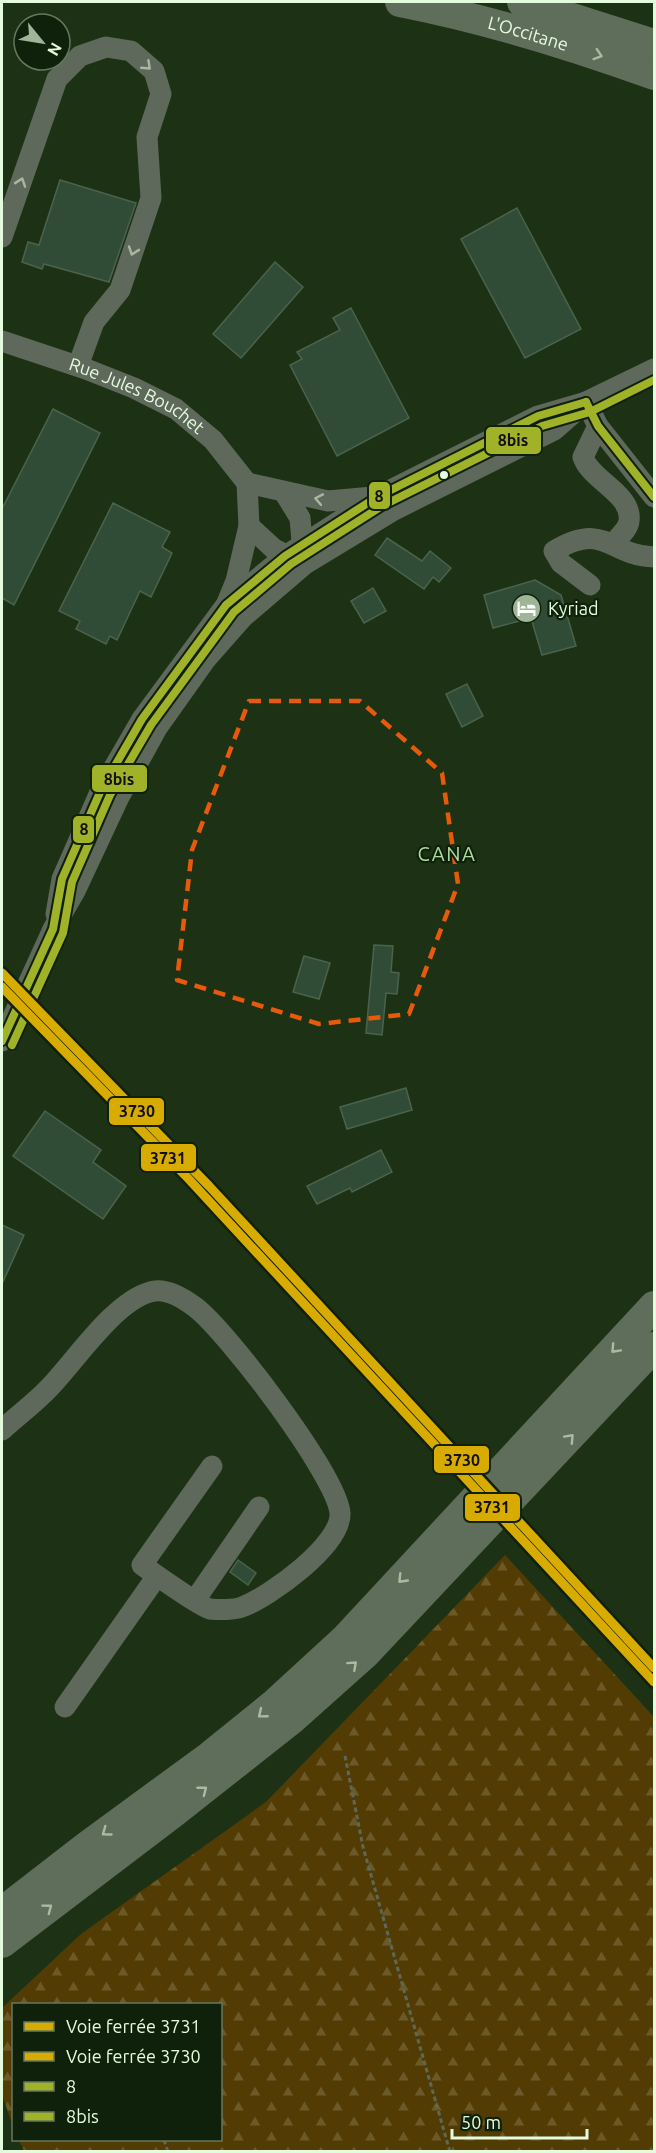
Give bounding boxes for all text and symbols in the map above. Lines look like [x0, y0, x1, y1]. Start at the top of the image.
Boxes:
north arrow [12, 12, 72, 72]
street label: L'Occitane [486, 12, 571, 54]
text: N [44, 40, 66, 59]
one-way arrow [592, 48, 603, 60]
one-way arrow [140, 59, 150, 70]
one-way arrow [13, 177, 26, 188]
one-way arrow [128, 245, 141, 256]
street label: Rue Jules Bouchet [67, 353, 209, 437]
line badge: 8bis [485, 426, 542, 455]
text: 8bis [498, 431, 528, 449]
unlabelled marker [438, 469, 450, 481]
line badge: 8 [368, 481, 391, 510]
text: 8 [374, 487, 384, 505]
one-way arrow [314, 493, 324, 506]
hotel icon: Kyriad [511, 593, 543, 625]
place label: Kyriad [548, 598, 599, 618]
line badge: 8bis [91, 764, 148, 793]
text: 8bis [104, 770, 134, 788]
line badge: 8 [72, 815, 95, 844]
text: 8 [79, 820, 89, 838]
district label: CANA [418, 842, 477, 865]
line badge: 3730 [108, 1097, 165, 1126]
text: 3730 [119, 1102, 155, 1120]
line badge: 3731 [140, 1143, 197, 1172]
text: 3731 [150, 1149, 186, 1167]
one-way arrow [611, 1342, 622, 1352]
one-way arrow [563, 1435, 574, 1445]
line badge: 3730 [433, 1445, 490, 1474]
text: 3730 [444, 1451, 480, 1469]
line badge: 3731 [464, 1493, 521, 1522]
text: 3731 [474, 1498, 510, 1516]
one-way arrow [398, 1571, 409, 1582]
one-way arrow [346, 1661, 357, 1672]
one-way arrow [257, 1707, 268, 1718]
one-way arrow [196, 1786, 207, 1797]
one-way arrow [102, 1825, 113, 1836]
one-way arrow [41, 1904, 52, 1915]
legend [12, 2003, 222, 2141]
text: Voie ferrée 3731 [66, 2016, 201, 2036]
text: Voie ferrée 3730 [66, 2046, 201, 2066]
text: 8 [66, 2076, 76, 2096]
scale bar [452, 2102, 587, 2140]
text: 8bis [66, 2106, 99, 2126]
text: 50 m [461, 2112, 501, 2132]

